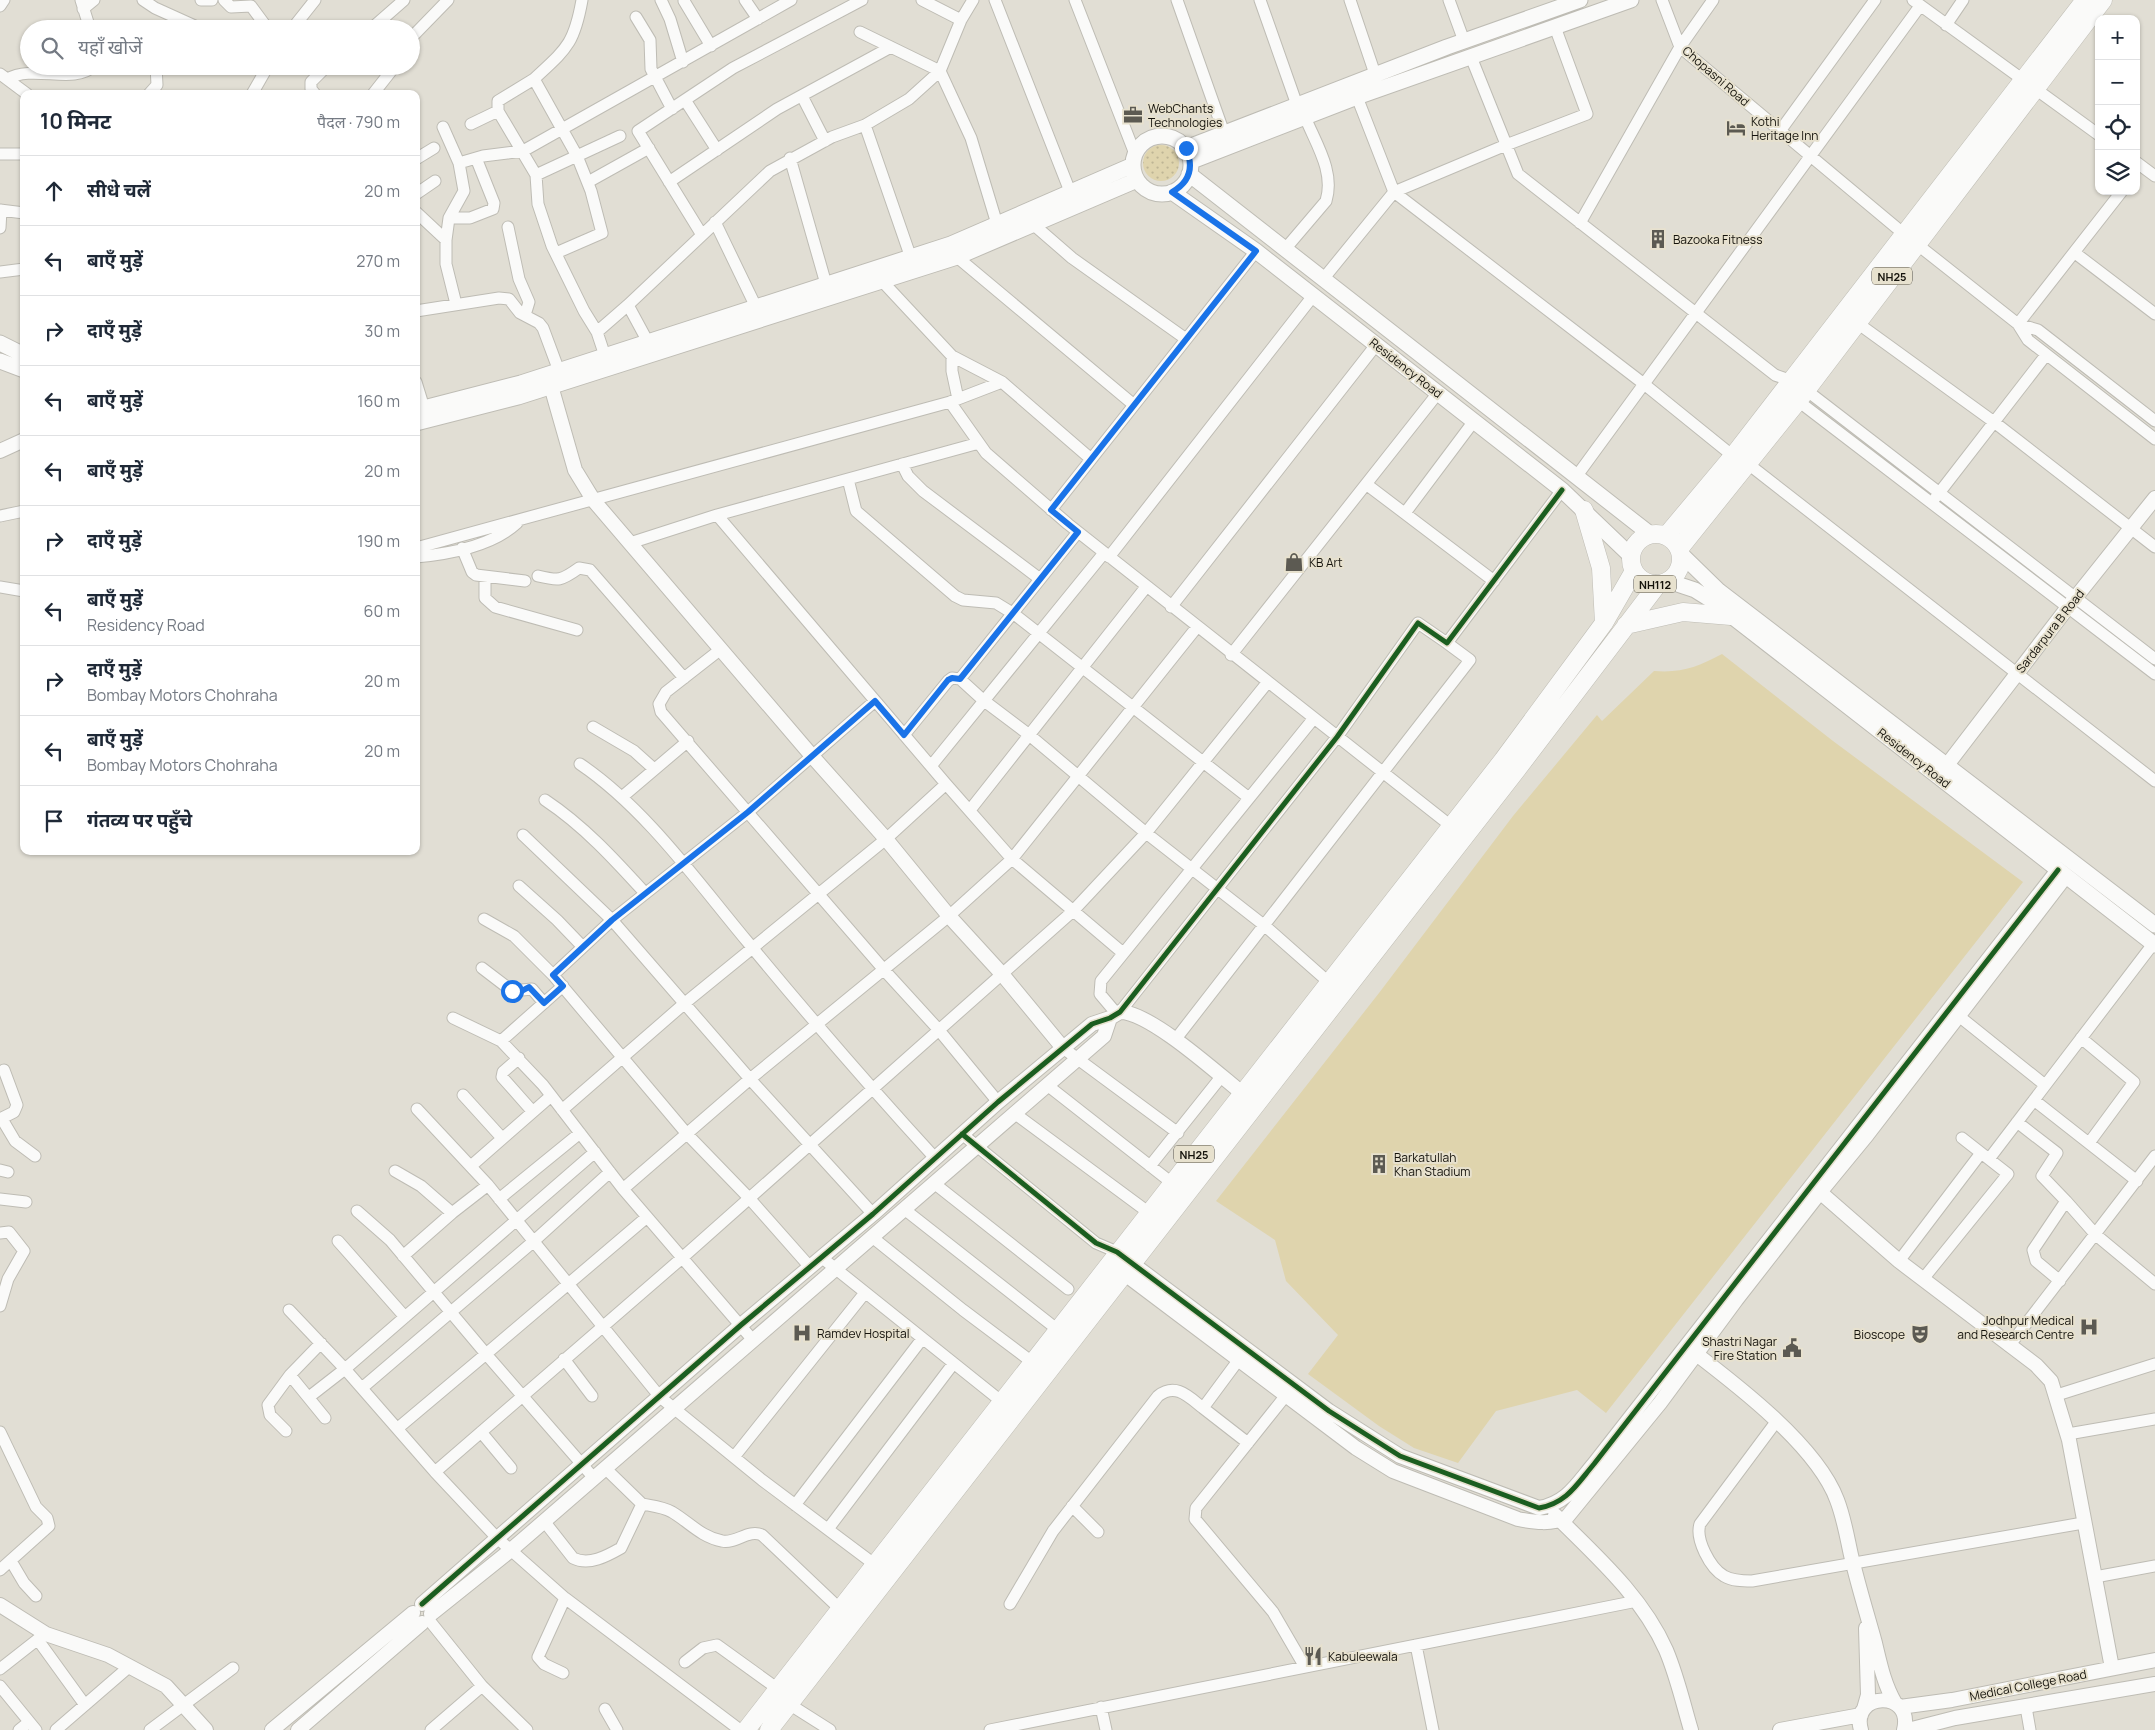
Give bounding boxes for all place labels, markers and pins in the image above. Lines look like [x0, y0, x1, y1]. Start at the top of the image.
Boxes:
place label: WebChants Technologies [1148, 100, 1222, 131]
office icon: WebChants Technologies [1122, 104, 1144, 126]
place label: Kothi Heritage Inn [1751, 113, 1818, 144]
hotel icon: Kothi Heritage Inn [1725, 117, 1747, 139]
building icon: Bazooka Fitness [1647, 228, 1669, 250]
place label: Bazooka Fitness [1673, 231, 1762, 248]
shop icon: KB Art [1283, 551, 1305, 573]
place label: KB Art [1309, 554, 1343, 571]
place label: Barkatullah Khan Stadium [1394, 1149, 1471, 1180]
building icon: Barkatullah Khan Stadium [1368, 1153, 1390, 1175]
place label: Jodhpur Medical and Research Centre [1957, 1312, 2074, 1343]
hospital icon: Jodhpur Medical and Research Centre [2078, 1316, 2100, 1338]
hospital icon: Ramdev Hospital [791, 1322, 813, 1344]
theatre icon: Bioscope [1909, 1323, 1931, 1345]
place label: Ramdev Hospital [817, 1325, 909, 1342]
place label: Bioscope [1854, 1326, 1905, 1343]
place label: Shastri Nagar Fire Station [1702, 1333, 1778, 1364]
public building icon: Shastri Nagar Fire Station [1781, 1337, 1803, 1359]
restaurant icon: Kabuleewala [1302, 1645, 1324, 1667]
place label: Kabuleewala [1328, 1648, 1398, 1665]

